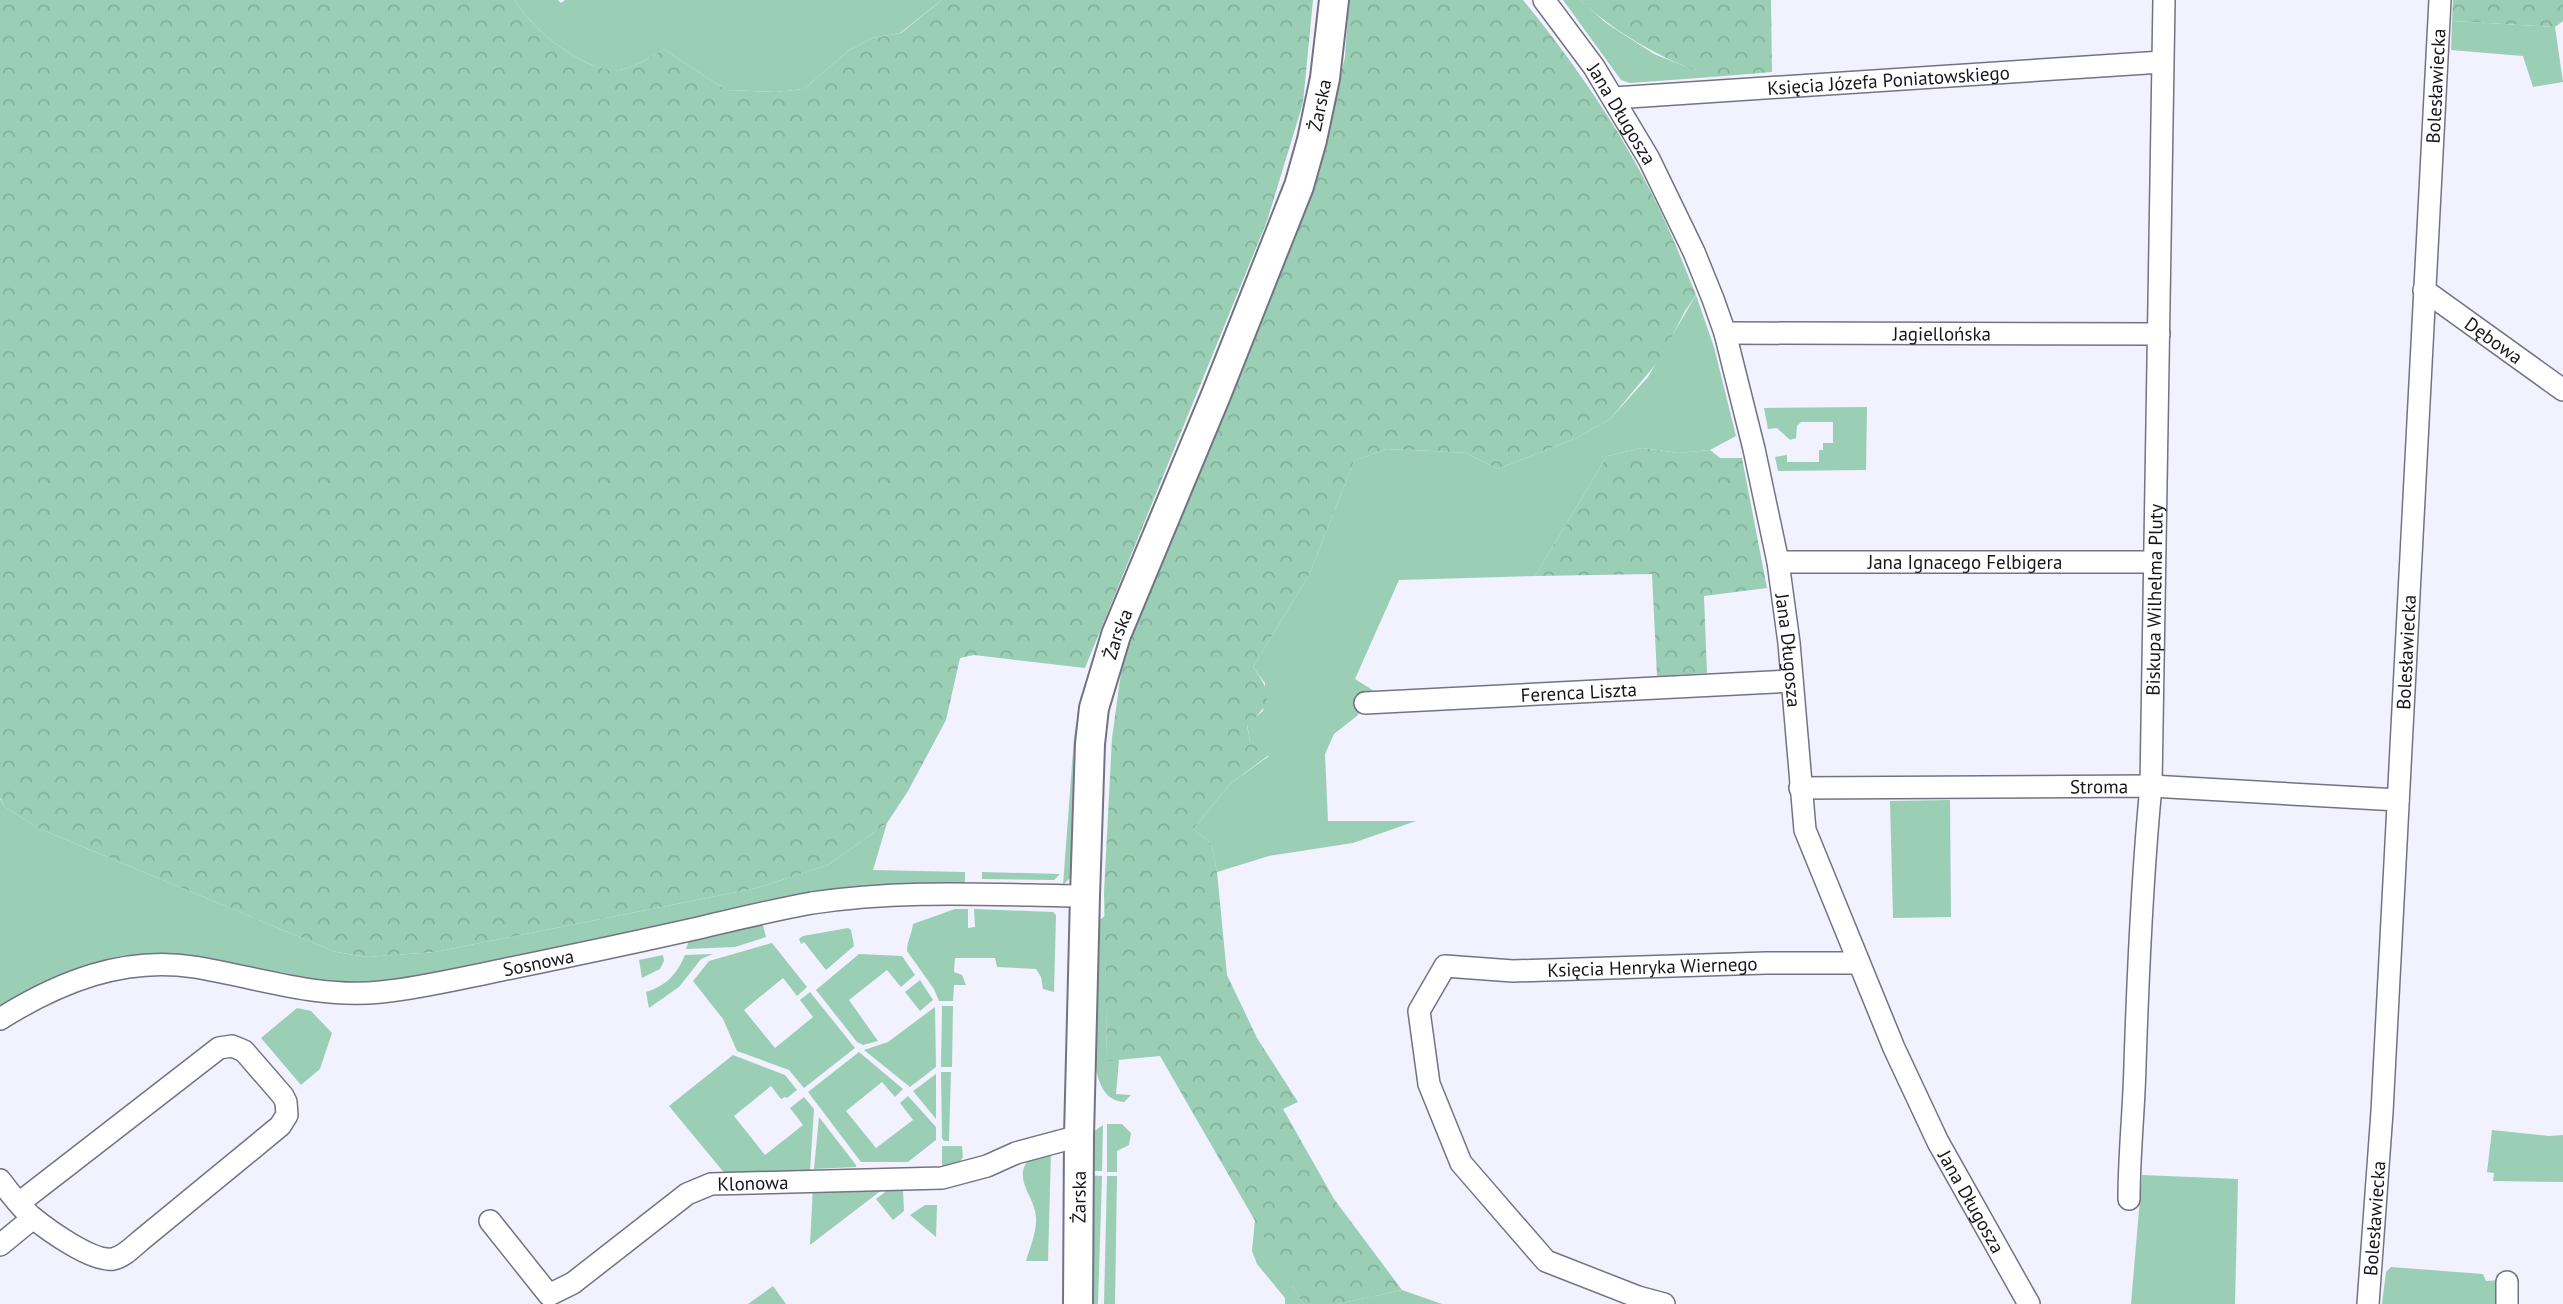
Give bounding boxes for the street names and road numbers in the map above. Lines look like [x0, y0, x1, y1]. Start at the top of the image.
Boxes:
street label: Bolesławiecka [2421, 28, 2451, 144]
street label: Jana Długosza [1582, 57, 1662, 169]
street label: Księcia Józefa Poniatowskiego [1766, 60, 2010, 100]
street label: Żarska [1302, 77, 1336, 133]
street label: Dębowa [2460, 311, 2528, 369]
street label: Jagiellońska [1892, 321, 1991, 346]
street label: Biskupa Wilhelma Pluty [2140, 503, 2168, 696]
street label: Jana Ignacego Felbigera [1867, 550, 2062, 574]
street label: Jana Długosza [1770, 591, 1806, 708]
street label: Bolesławiecka [2391, 594, 2421, 710]
street label: Żarska [1097, 605, 1138, 662]
street label: Ferenca Liszta [1520, 677, 1637, 707]
street label: Stroma [2070, 774, 2128, 798]
street label: Sosnowa [501, 943, 576, 982]
street label: Księcia Henryka Wiernego [1547, 951, 1758, 982]
street label: Jana Długosza [1933, 1145, 2010, 1257]
street label: Bolesławiecka [2358, 1160, 2390, 1277]
street label: Klonowa [717, 1170, 789, 1196]
street label: Żarska [1066, 1171, 1091, 1223]

